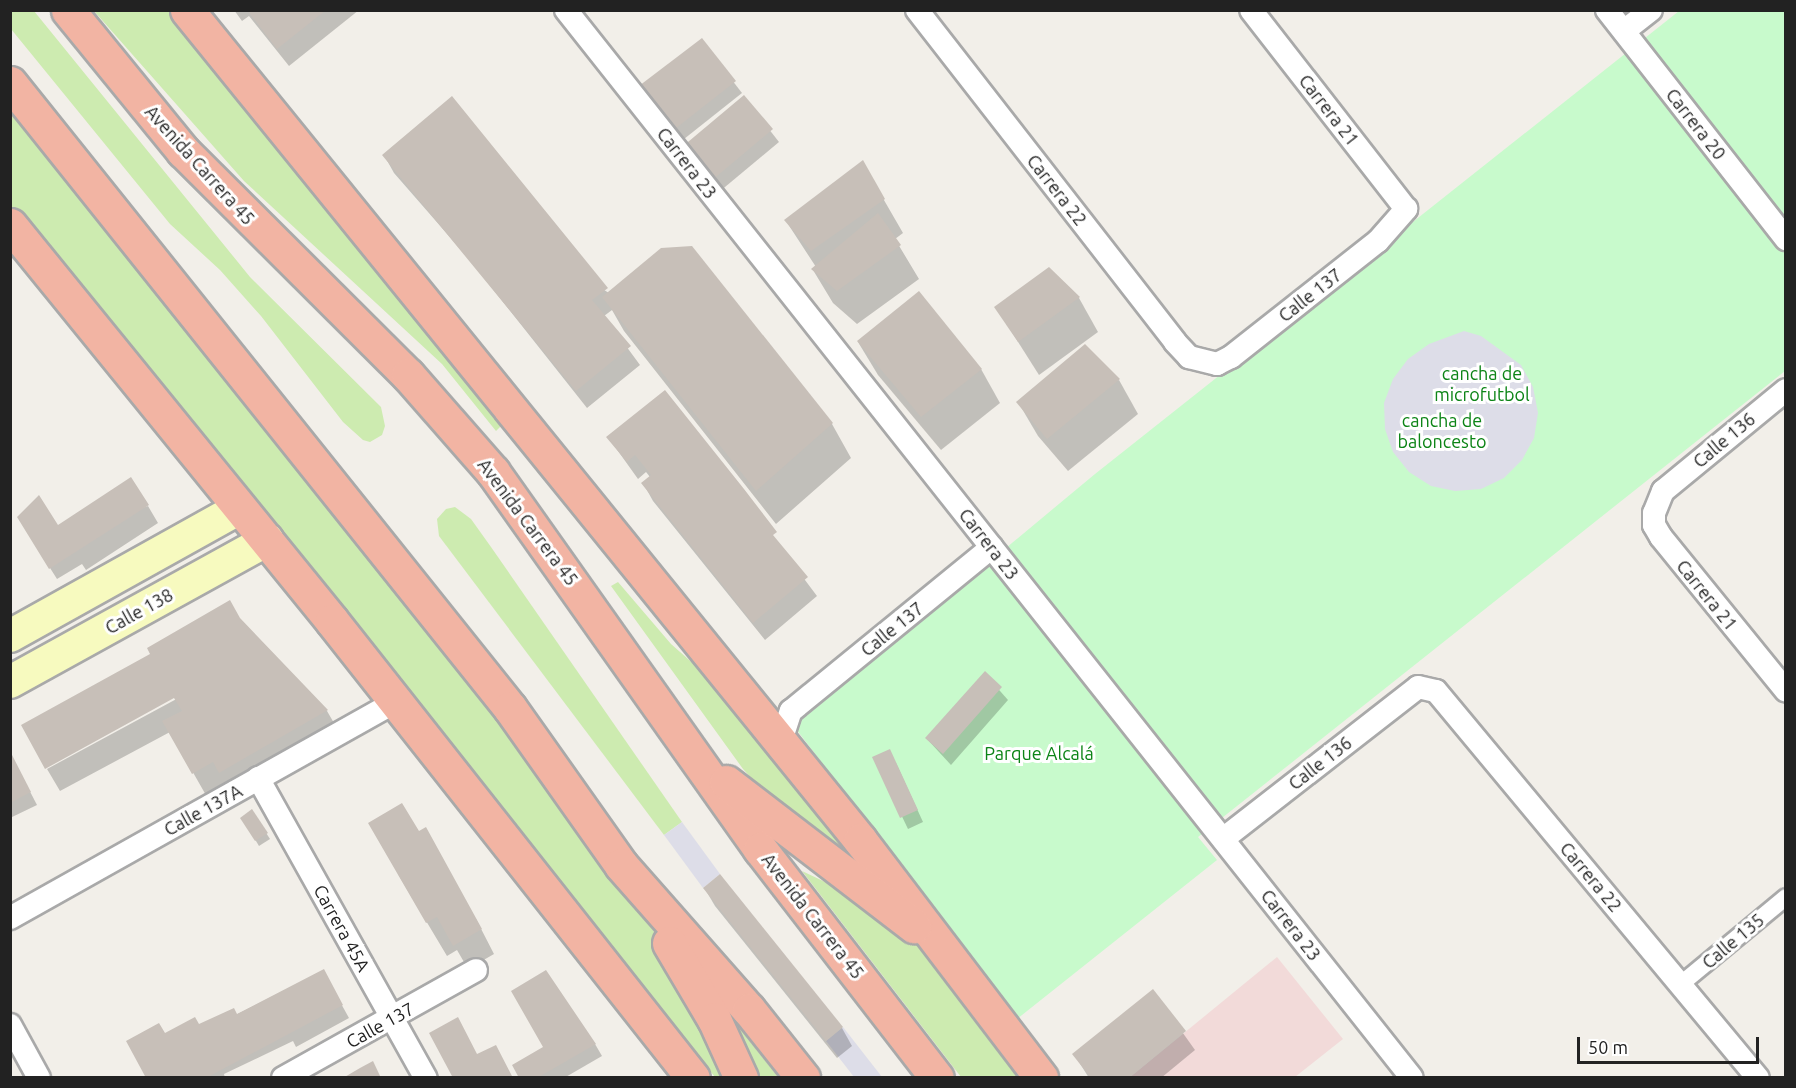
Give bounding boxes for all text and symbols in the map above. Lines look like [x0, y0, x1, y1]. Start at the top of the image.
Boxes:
street label: Carrera 21 [1295, 70, 1363, 150]
street label: Carrera 20 [1662, 84, 1730, 164]
street label: Avenida Carrera 45 [141, 101, 259, 229]
street label: Carrera 23 [653, 123, 721, 203]
street label: Carrera 22 [1023, 150, 1091, 230]
street label: Calle 137 [1274, 264, 1346, 326]
park label: cancha de microfutbol [1434, 363, 1530, 406]
street label: Calle 136 [1689, 408, 1759, 472]
park label: cancha de baloncesto [1398, 410, 1486, 452]
street label: Avenida Carrera 45 [473, 454, 583, 590]
street label: Carrera 23 [955, 504, 1023, 584]
street label: Carrera 21 [1672, 555, 1742, 635]
street label: Calle 138 [101, 584, 177, 638]
street label: Calle 137 [856, 597, 928, 661]
street label: Calle 136 [1284, 732, 1356, 794]
park label: Parque Alcalá [984, 742, 1094, 764]
street label: Calle 137A [160, 780, 246, 840]
street label: Carrera 22 [1556, 838, 1626, 916]
street label: Avenida Carrera 45 [757, 849, 869, 983]
street label: Carrera 45A [309, 881, 375, 975]
street label: Carrera 23 [1257, 885, 1325, 965]
street label: Calle 135 [1698, 909, 1768, 973]
street label: Calle 137 [342, 998, 418, 1052]
scale bar [1580, 1025, 1762, 1063]
text: 50 m [1588, 1037, 1628, 1057]

